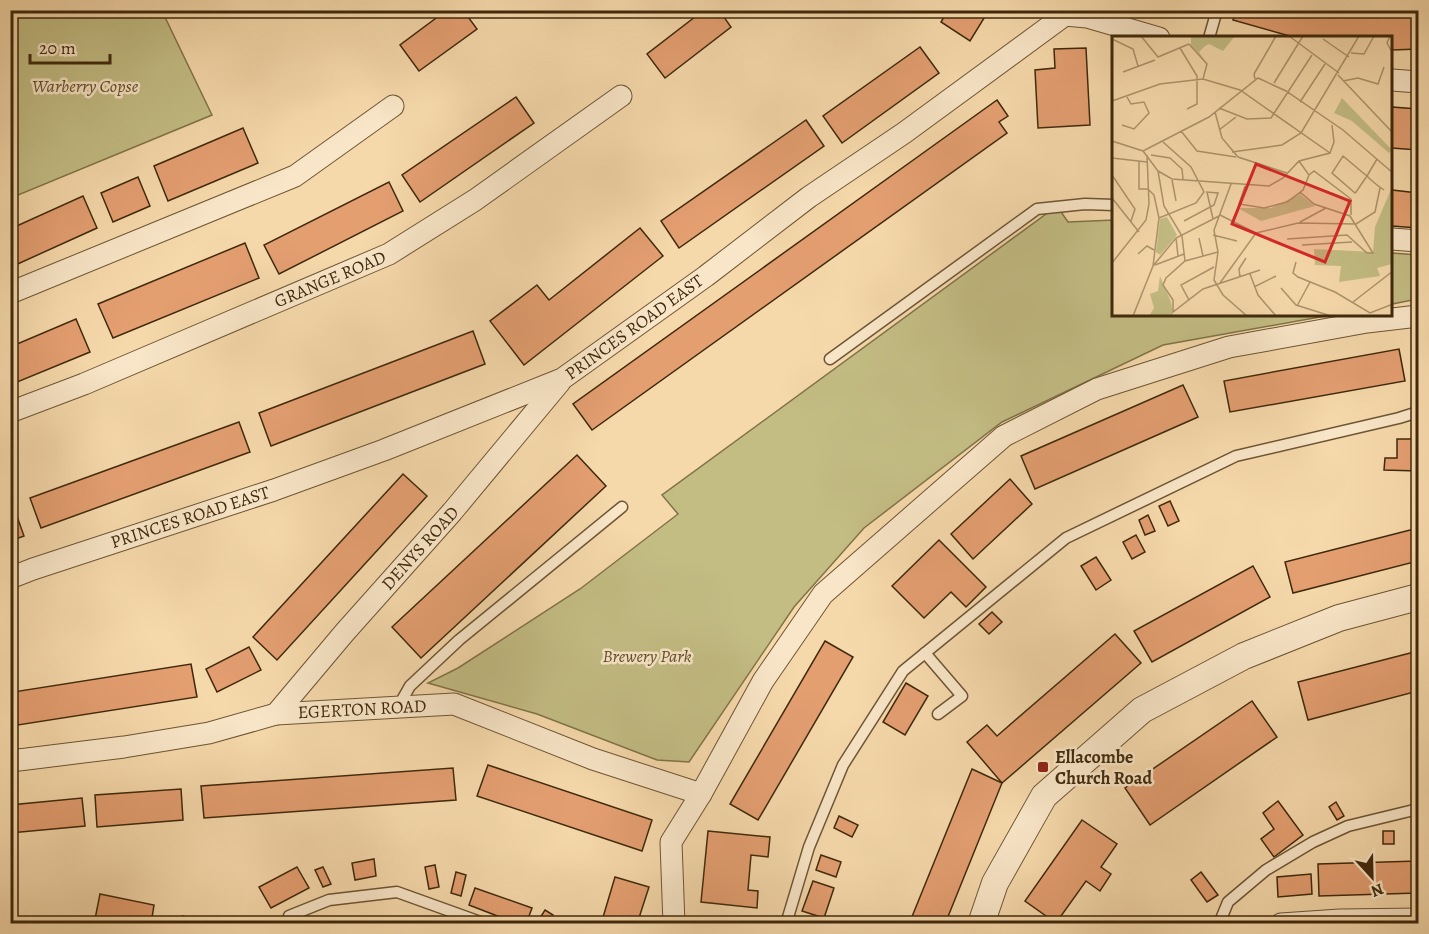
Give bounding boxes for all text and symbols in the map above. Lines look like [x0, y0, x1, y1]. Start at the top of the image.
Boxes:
scale bar [30, 27, 110, 65]
text: 20 m [39, 36, 76, 60]
inset map [1112, 36, 1393, 316]
park label: Warberry Copse [32, 74, 139, 98]
street label: GRANGE ROAD [271, 245, 389, 313]
street label: PRINCES ROAD EAST [560, 268, 708, 385]
street label: PRINCES ROAD EAST [107, 480, 273, 554]
street label: DENYS ROAD [376, 501, 464, 595]
park label: Brewery Park [602, 644, 692, 668]
street label: EGERTON ROAD [297, 694, 427, 724]
place label: Ellacombe Church Road [1055, 745, 1153, 790]
marker: Ellacombe Church Road [1036, 760, 1050, 774]
north arrow [1342, 847, 1402, 907]
text: N [1367, 878, 1387, 902]

